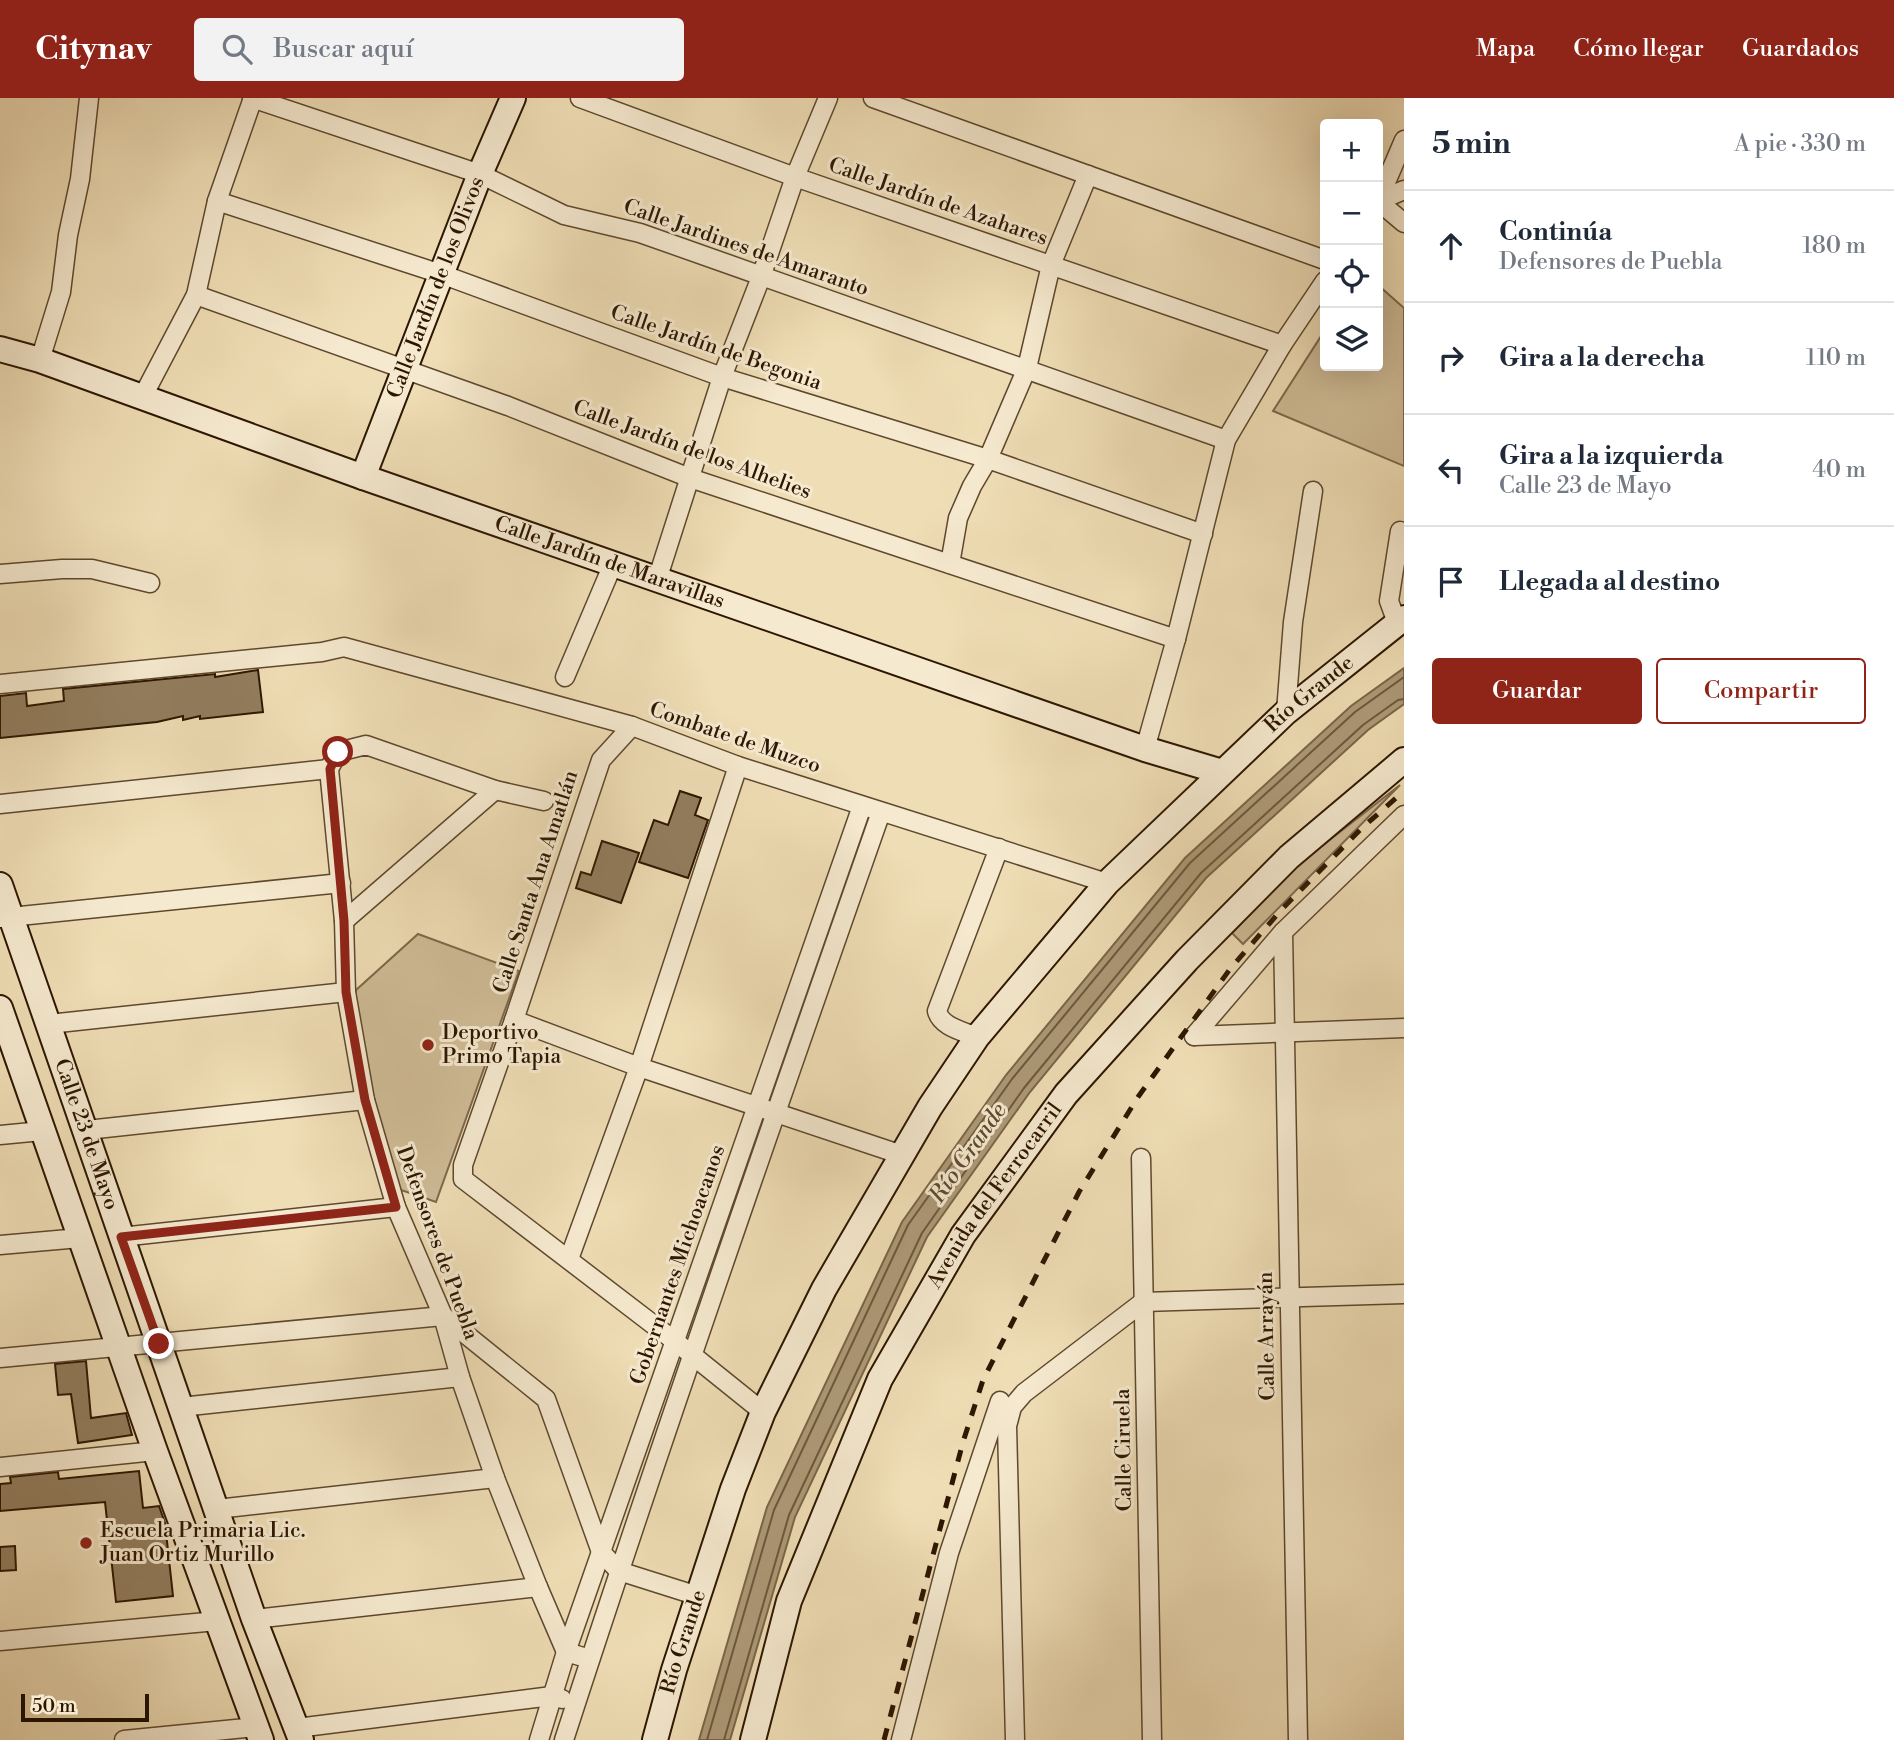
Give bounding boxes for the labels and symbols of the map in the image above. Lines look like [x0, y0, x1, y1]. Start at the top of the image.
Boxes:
street label: Calle Jardín de Azahares [825, 152, 1051, 252]
street label: Calle Jardín de los Olivos [382, 173, 491, 402]
street label: Calle Jardines de Amaranto [620, 194, 872, 302]
street label: Calle Jardín de Begonia [607, 300, 825, 396]
street label: Calle Jardín de los Alhelies [569, 395, 815, 505]
street label: Calle Jardín de Maravillas [491, 511, 728, 615]
street label: Río Grande [1259, 650, 1359, 739]
street label: Combate de Muzco [646, 697, 824, 779]
route start [322, 736, 353, 767]
street label: Calle Santa Ana Amatlán [488, 767, 584, 997]
place label: Deportivo Primo Tapia [442, 1020, 562, 1070]
marker: Deportivo Primo Tapia [420, 1037, 436, 1053]
street label: Calle 23 de Mayo [48, 1056, 124, 1213]
water label: Río Grande [923, 1097, 1013, 1209]
street label: Avenida del Ferrocarril [921, 1098, 1068, 1294]
street label: Gobernantes Michoacanos [625, 1142, 731, 1388]
street label: Defensores de Puebla [390, 1143, 484, 1344]
street label: Calle Arrayán [1253, 1271, 1281, 1401]
route end [143, 1328, 174, 1359]
street label: Calle Ciruela [1110, 1388, 1138, 1512]
place label: Escuela Primaria Lic. Juan Ortiz Murillo [99, 1518, 305, 1568]
marker: Escuela Primaria Lic. Juan Ortiz Murillo [78, 1535, 94, 1551]
street label: Río Grande [655, 1587, 712, 1697]
scale bar [21, 1691, 149, 1723]

